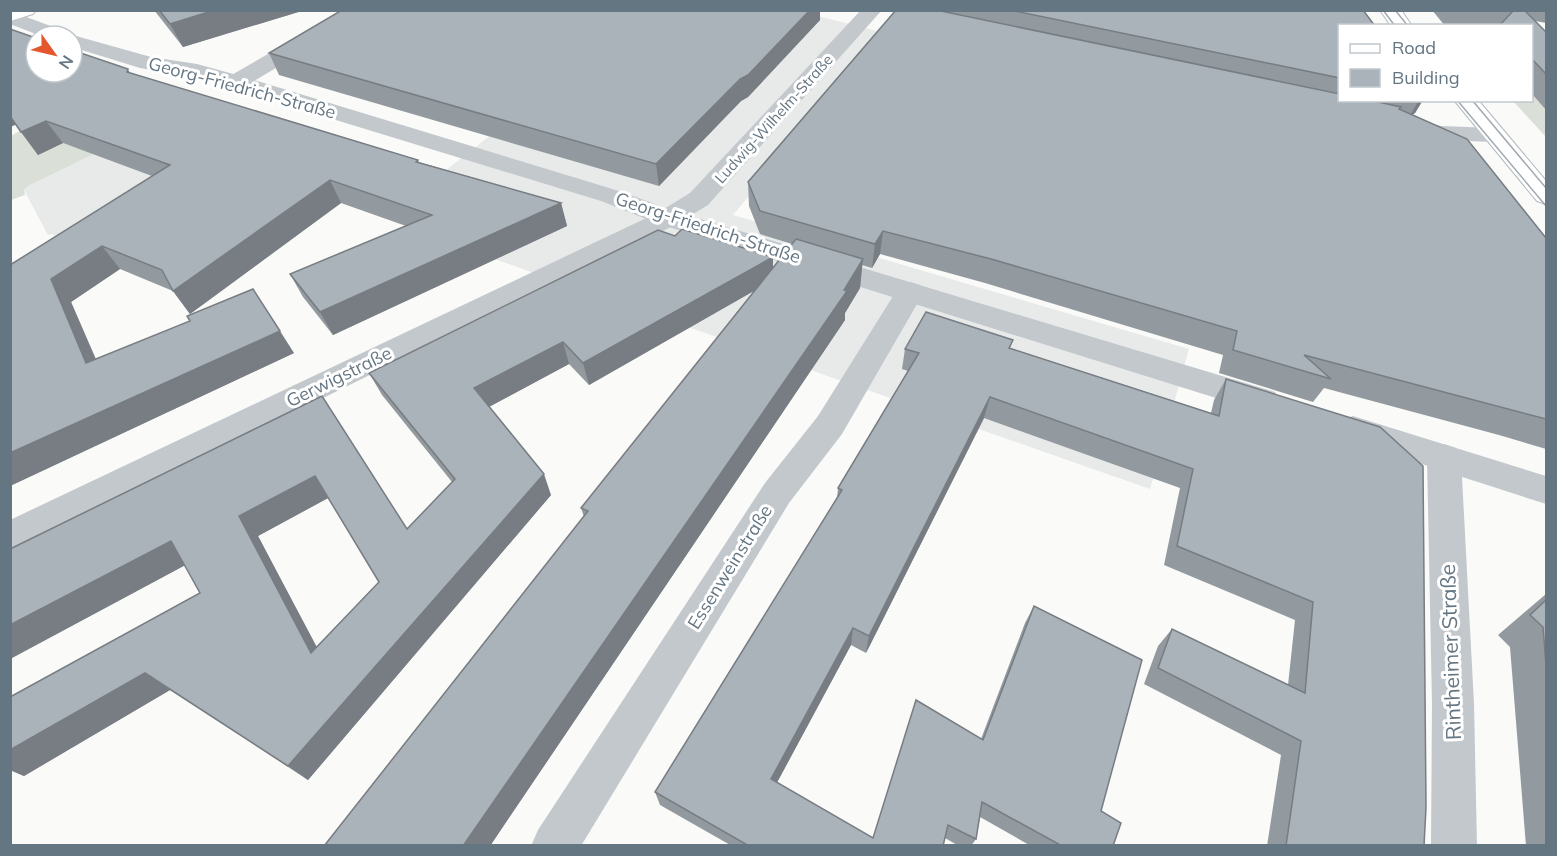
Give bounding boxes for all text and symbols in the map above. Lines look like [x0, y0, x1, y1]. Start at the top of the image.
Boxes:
north arrow [24, 24, 84, 84]
legend [1338, 24, 1533, 102]
text: Road [1392, 36, 1436, 59]
street label: Ludwig-Wilhelm-Straße [711, 50, 837, 187]
street label: Georg-Friedrich-Straße [146, 51, 338, 124]
text: N [55, 52, 78, 73]
text: Building [1392, 66, 1460, 89]
street label: Georg-Friedrich-Straße [613, 187, 804, 268]
street label: Gerwigstraße [282, 341, 395, 412]
street label: Essenweinstraße [682, 500, 777, 633]
street label: Rintheimer Straße [1434, 564, 1466, 741]

